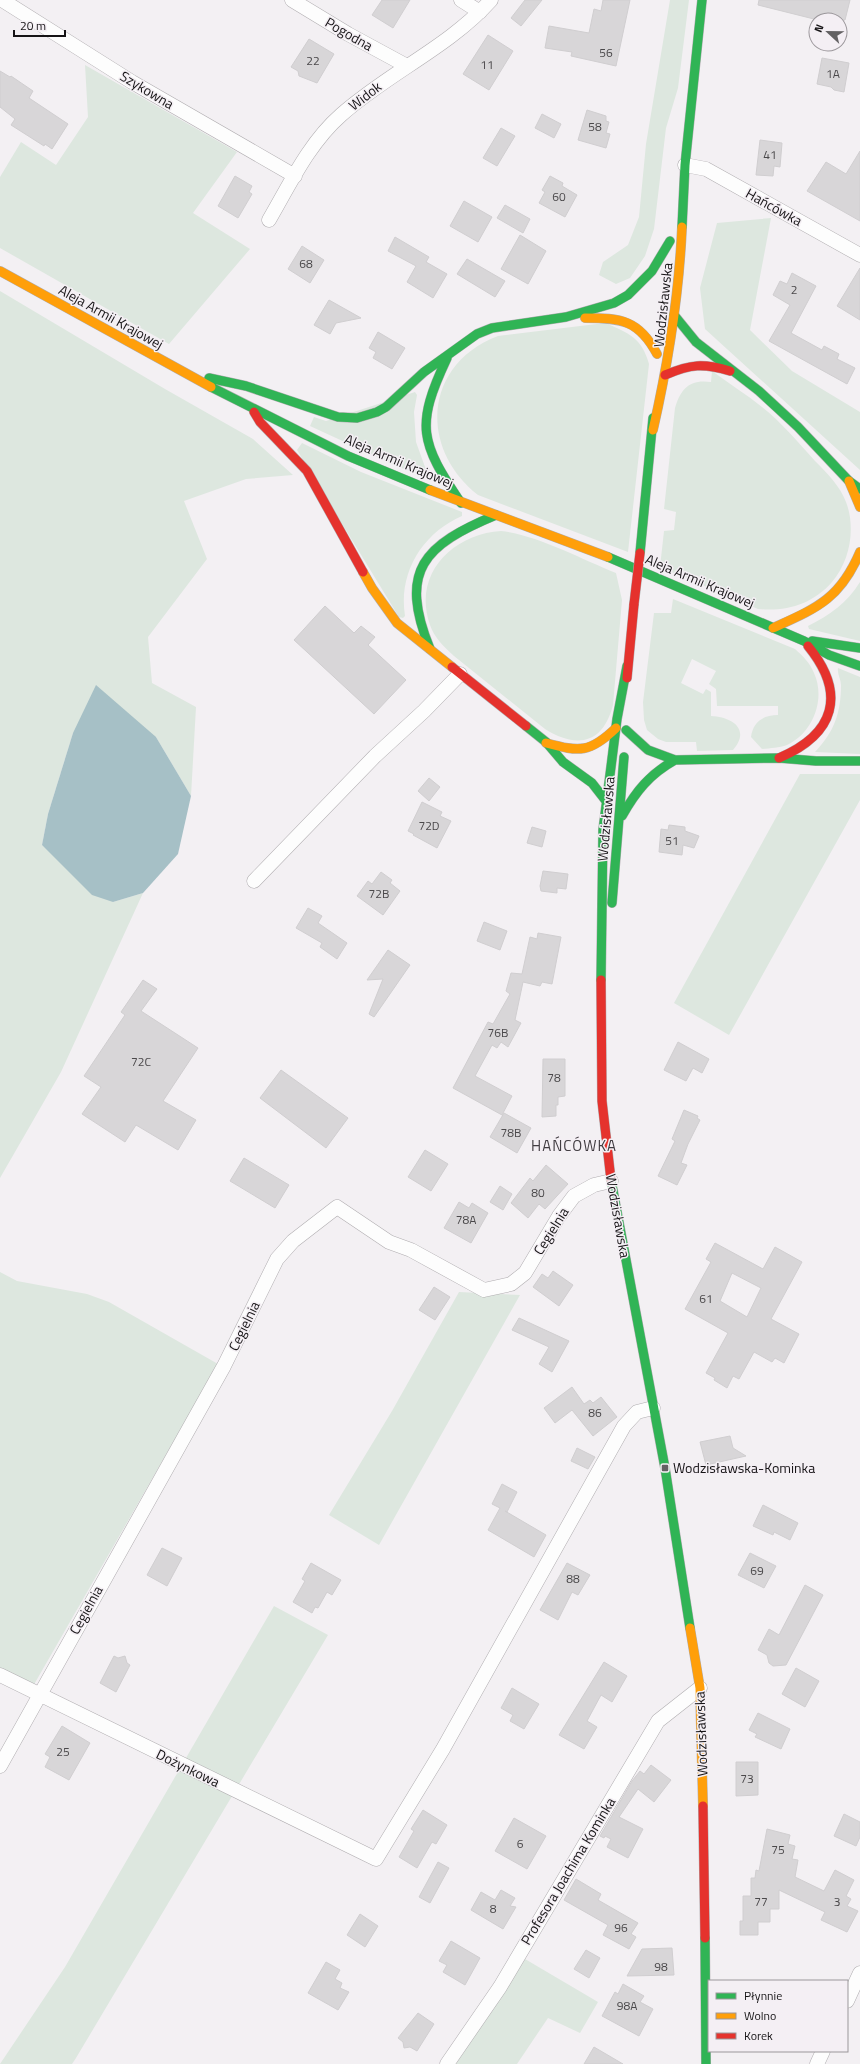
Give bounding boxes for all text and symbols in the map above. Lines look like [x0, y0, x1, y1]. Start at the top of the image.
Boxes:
street label: Pogodna [321, 11, 377, 56]
scale bar [14, 12, 65, 38]
north arrow [808, 12, 848, 52]
text: 20 m [20, 16, 46, 35]
text: N [810, 22, 828, 35]
house number: 56 [599, 43, 613, 62]
house number: 22 [306, 51, 320, 70]
house number: 11 [480, 55, 494, 74]
house number: 1A [826, 64, 840, 83]
street label: Szykowna [116, 65, 178, 114]
street label: Widok [344, 76, 386, 115]
house number: 58 [588, 117, 602, 136]
house number: 41 [763, 145, 777, 164]
street label: Hańcówka [742, 182, 806, 231]
house number: 60 [552, 187, 566, 206]
house number: 68 [299, 254, 313, 273]
street label: Wodzisławska [648, 262, 677, 348]
street label: Aleja Armii Krajowej [55, 279, 167, 354]
house number: 2 [791, 280, 797, 299]
street label: Aleja Armii Krajowej [341, 428, 457, 493]
street label: Aleja Armii Krajowej [642, 548, 758, 613]
street label: Wodzisławska [591, 776, 620, 862]
house number: 72D [418, 816, 440, 835]
house number: 51 [665, 831, 679, 850]
house number: 72B [369, 884, 389, 903]
house number: 76B [488, 1023, 508, 1042]
house number: 72C [131, 1052, 151, 1071]
house number: 78 [547, 1068, 561, 1087]
house number: 78B [501, 1123, 521, 1142]
district label: HAŃCÓWKA [531, 1134, 617, 1157]
street label: Wodzisławska [601, 1172, 636, 1260]
house number: 80 [531, 1183, 545, 1202]
street label: Cegielnia [528, 1203, 573, 1259]
house number: 78A [456, 1210, 476, 1229]
house number: 61 [699, 1289, 713, 1308]
street label: Cegielnia [223, 1297, 265, 1354]
house number: 86 [588, 1403, 602, 1422]
place label: Wodzisławska-Kominka [673, 1457, 815, 1478]
marker: Wodzisławska-Kominka [660, 1463, 670, 1473]
house number: 69 [750, 1561, 764, 1580]
house number: 88 [566, 1569, 580, 1588]
street label: Cegielnia [64, 1582, 108, 1638]
street label: Wodzisławska [689, 1691, 712, 1777]
house number: 25 [56, 1742, 70, 1761]
street label: Dożynkowa [153, 1743, 224, 1792]
house number: 73 [740, 1769, 754, 1788]
street label: Profesora Joachima Kominka [515, 1793, 620, 1949]
house number: 6 [517, 1834, 524, 1853]
house number: 75 [771, 1840, 785, 1859]
house number: 77 [754, 1892, 768, 1911]
house number: 3 [834, 1892, 840, 1911]
house number: 8 [490, 1899, 497, 1918]
house number: 96 [614, 1918, 628, 1937]
house number: 98 [654, 1957, 668, 1976]
legend [708, 1980, 848, 2052]
text: Płynnie [744, 1986, 782, 2005]
house number: 98A [617, 1996, 637, 2015]
text: Wolno [744, 2006, 776, 2025]
text: Korek [744, 2026, 773, 2045]

